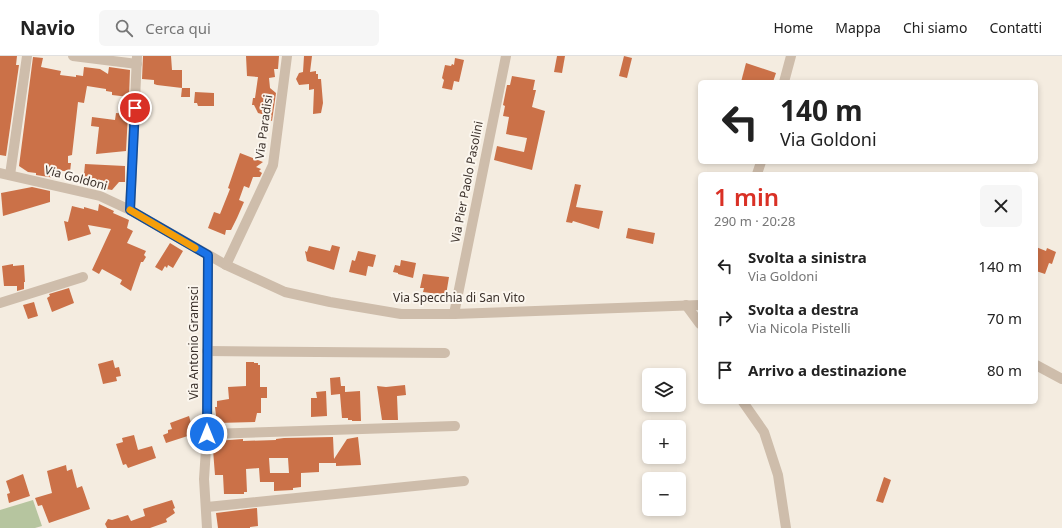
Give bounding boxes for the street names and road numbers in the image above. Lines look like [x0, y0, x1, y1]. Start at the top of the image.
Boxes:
street label: Via Paradisi [251, 94, 276, 160]
street label: Via Pier Paolo Pasolini [446, 120, 487, 244]
street label: Via Goldoni [43, 161, 109, 194]
street label: Via Antonio Gramsci [185, 286, 202, 400]
street label: Via Specchia di San Vito [393, 289, 525, 306]

